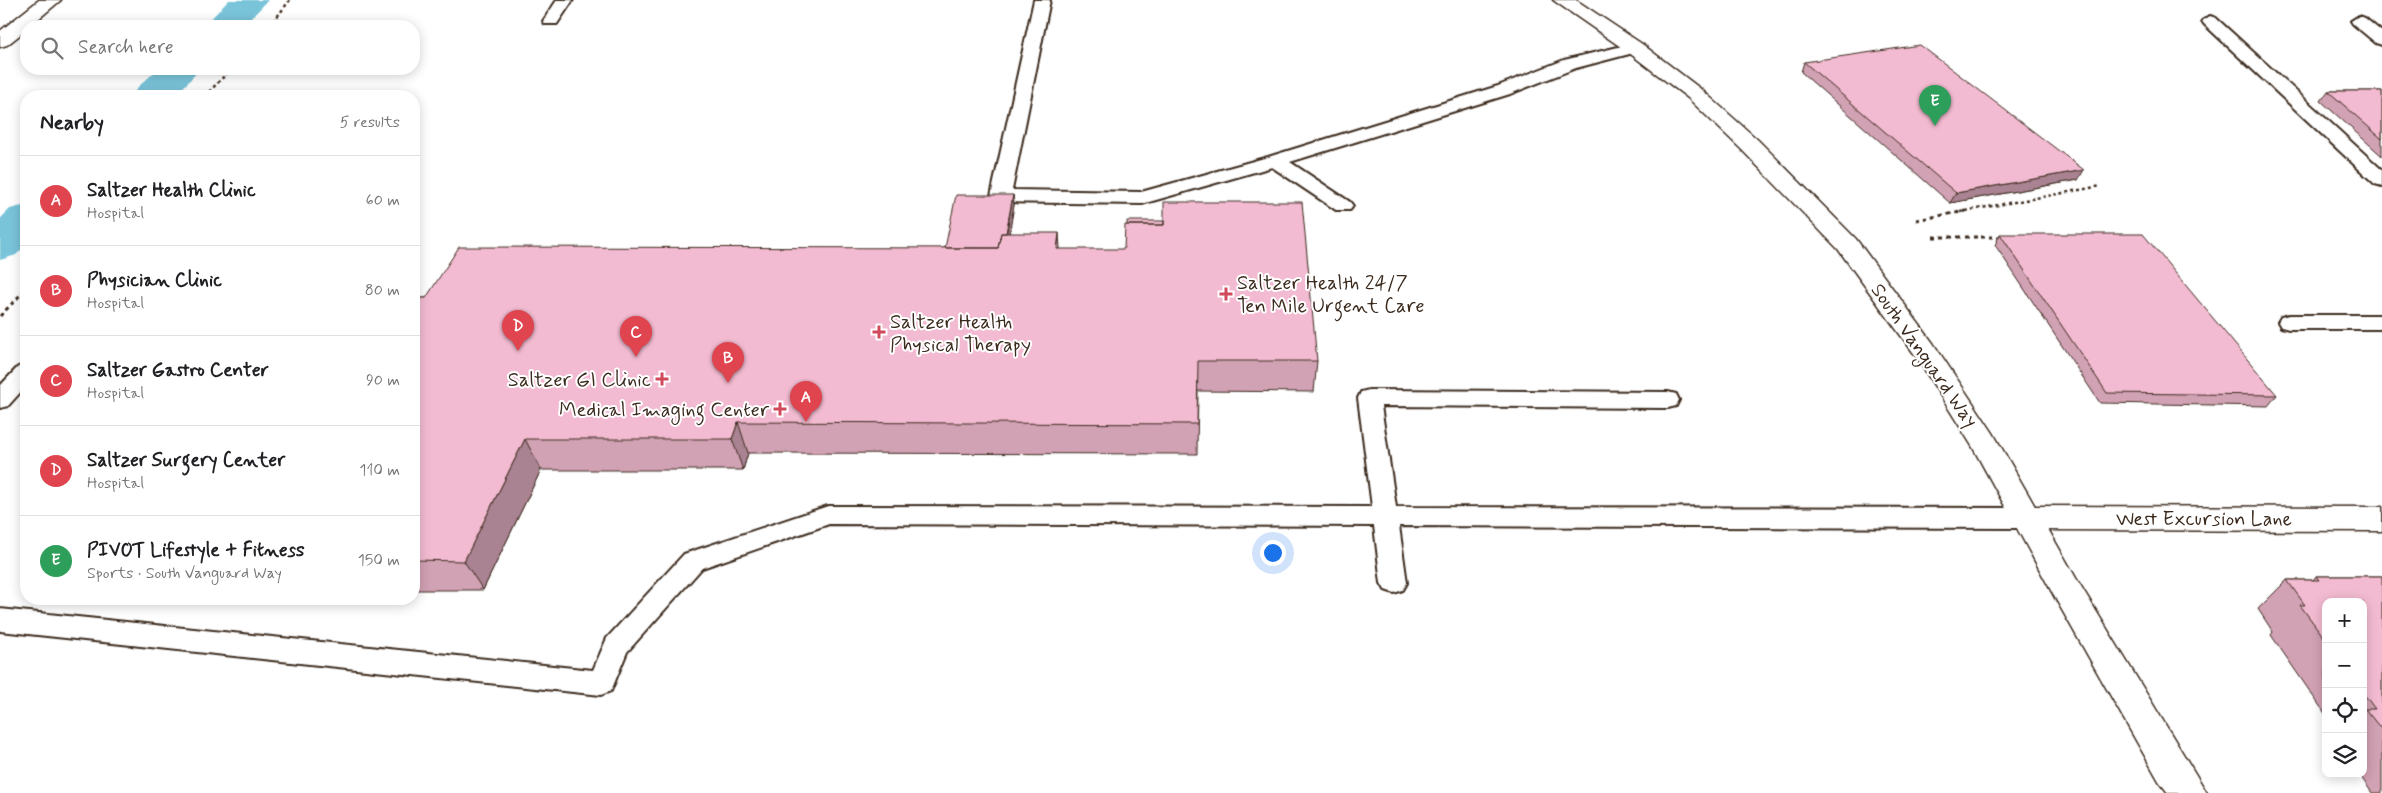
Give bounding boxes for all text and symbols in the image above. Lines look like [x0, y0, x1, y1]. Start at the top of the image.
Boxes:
search box [20, 20, 420, 75]
icon: search [38, 34, 66, 62]
text: Search here [78, 35, 174, 60]
pin: E [1919, 85, 1951, 126]
text: Nearby [40, 109, 104, 137]
text: 5 results [340, 112, 400, 133]
text: Saltzer Health Clinic [87, 178, 256, 203]
text: A [51, 190, 61, 211]
text: 60 m [366, 190, 400, 211]
text: Hospital [87, 203, 144, 224]
text: Physician Clinic [87, 268, 222, 293]
place label: Saltzer Health 24/7 Ten Mile Urgent Care [1237, 270, 1425, 322]
street label: South Vanguard Way [1863, 278, 1984, 434]
text: B [51, 280, 61, 301]
text: 80 m [365, 280, 400, 301]
marker: Saltzer Health 24/7 Ten Mile Urgent Care [1219, 287, 1233, 301]
text: Hospital [87, 293, 144, 314]
place label: Saltzer Health Physical Therapy [890, 309, 1031, 359]
pin: D [502, 310, 534, 351]
pin: C [620, 316, 652, 357]
marker: Saltzer Health Physical Therapy [872, 325, 886, 339]
pin: B [712, 342, 744, 383]
text: Saltzer Gastro Center [87, 358, 269, 383]
place label: Saltzer GI Clinic [508, 367, 651, 394]
text: C [50, 370, 62, 391]
text: 90 m [366, 370, 400, 391]
marker: Saltzer GI Clinic [655, 372, 669, 386]
pin: A [790, 381, 822, 422]
text: Hospital [87, 383, 144, 404]
place label: Medical Imaging Center [559, 397, 770, 426]
marker: Medical Imaging Center [773, 402, 787, 416]
text: Saltzer Surgery Center [87, 448, 285, 473]
text: D [50, 460, 62, 481]
text: 110 m [359, 460, 400, 481]
text: Hospital [87, 473, 144, 494]
street label: West Excursion Lane [2116, 506, 2292, 533]
text: PIVOT Lifestyle + Fitness [87, 538, 304, 563]
your location [1260, 540, 1286, 566]
text: E [51, 550, 61, 571]
text: 150 m [358, 550, 400, 571]
text: Sports · South Vanguard Way [87, 563, 282, 584]
map controls [2322, 598, 2367, 778]
button: + [2322, 598, 2367, 643]
button: − [2322, 643, 2367, 688]
button: locate [2322, 688, 2367, 733]
button: layers [2322, 733, 2367, 778]

